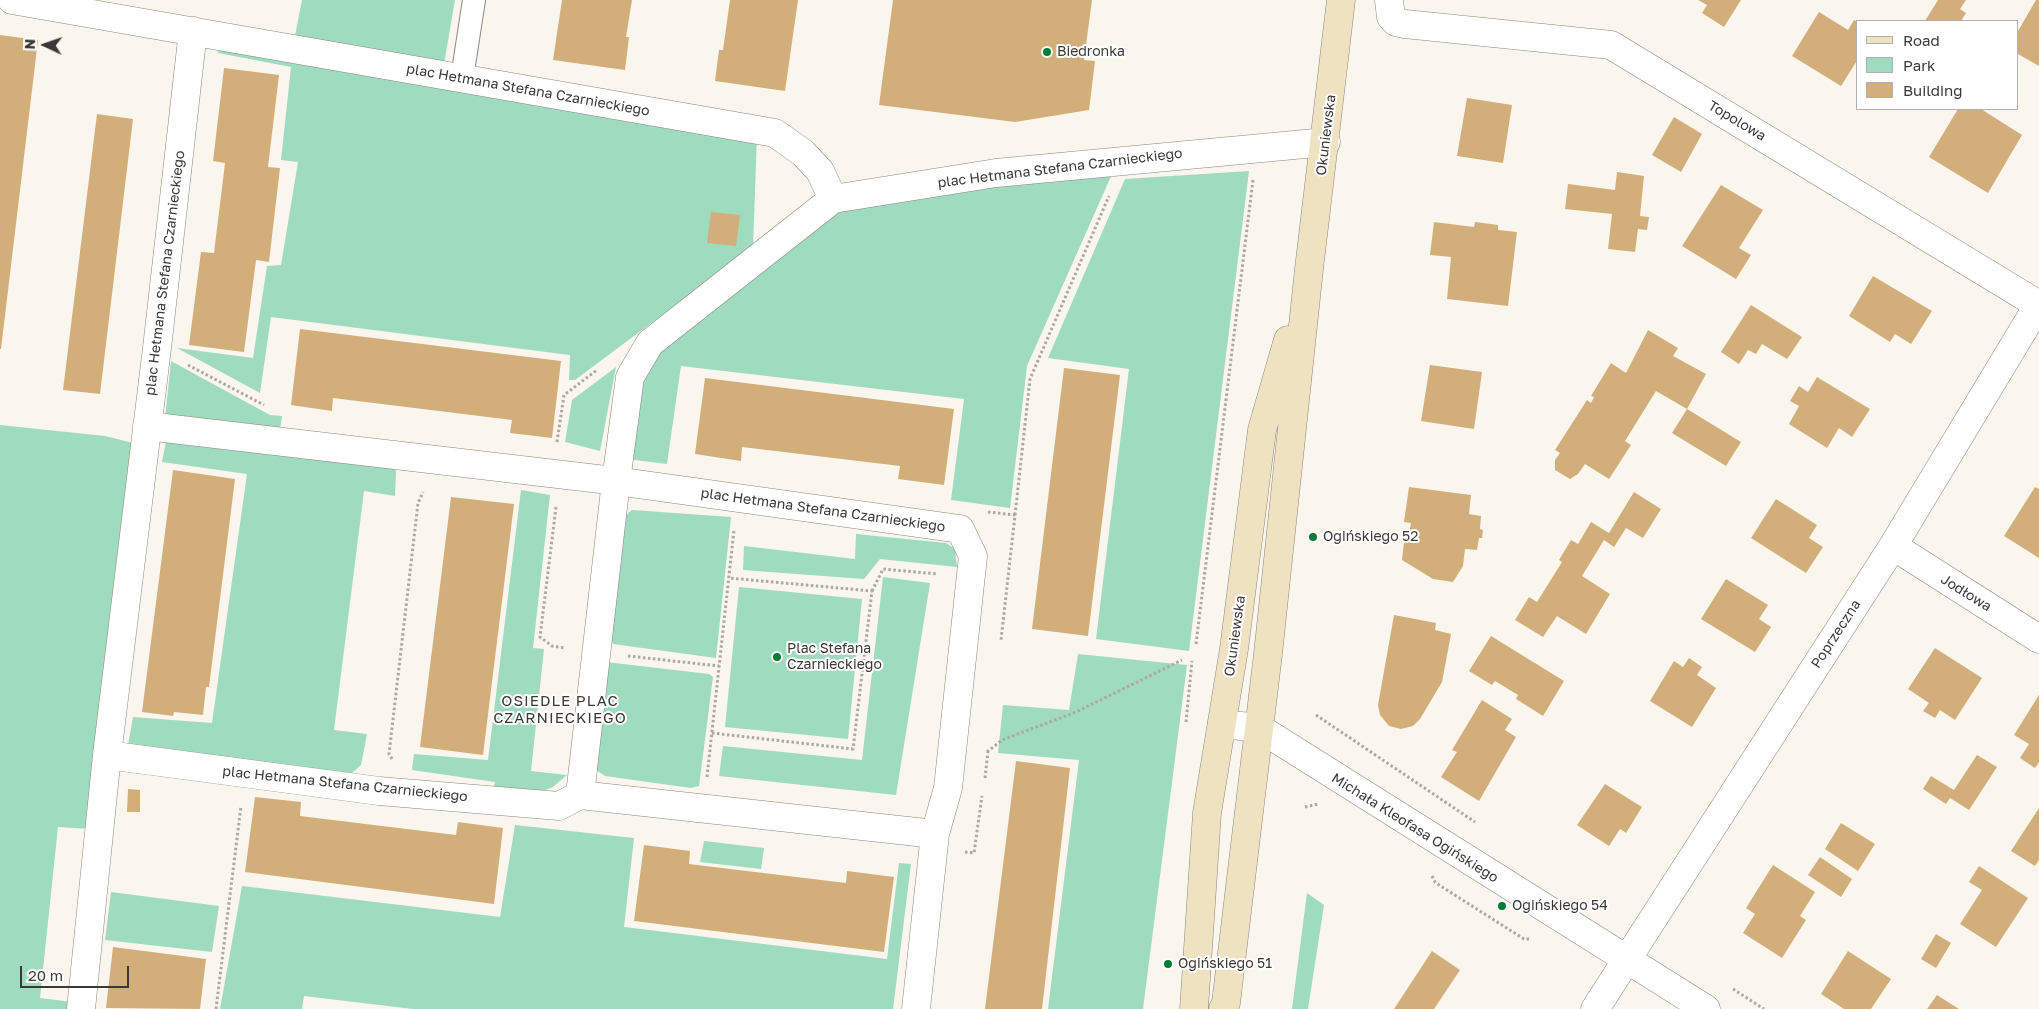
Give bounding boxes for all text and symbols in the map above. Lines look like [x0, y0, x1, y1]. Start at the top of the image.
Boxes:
north arrow [20, 20, 70, 70]
legend [1856, 20, 2019, 110]
text: Road [1903, 31, 1940, 49]
text: N [21, 38, 38, 50]
place label: Biedronka [1057, 44, 1125, 60]
marker: Biedronka [1041, 46, 1053, 58]
text: Park [1903, 56, 1935, 74]
street label: plac Hetmana Stefana Czarnieckiego [405, 60, 651, 120]
text: Building [1903, 81, 1963, 99]
street label: Okuniewska [1313, 94, 1339, 176]
street label: Topolowa [1705, 97, 1769, 145]
street label: plac Hetmana Stefana Czarnieckiego [937, 145, 1183, 191]
street label: plac Hetmana Stefana Czarnieckiego [142, 150, 188, 396]
street label: plac Hetmana Stefana Czarnieckiego [700, 485, 946, 535]
place label: Ogińskiego 52 [1323, 529, 1418, 545]
marker: Ogińskiego 52 [1307, 531, 1319, 543]
street label: Jodłowa [1938, 571, 1994, 615]
street label: Okuniewska [1221, 594, 1249, 678]
street label: Poprzeczna [1808, 597, 1864, 671]
place label: Plac Stefana Czarnieckiego [787, 641, 882, 674]
marker: Plac Stefana Czarnieckiego [771, 651, 783, 663]
district label: OSIEDLE PLAC CZARNIECKIEGO [492, 692, 628, 727]
street label: plac Hetmana Stefana Czarnieckiego [221, 763, 469, 805]
street label: Michała Kleofasa Ogińskiego [1329, 770, 1501, 886]
place label: Ogińskiego 54 [1512, 898, 1608, 914]
marker: Ogińskiego 54 [1496, 900, 1508, 912]
scale bar [22, 956, 131, 988]
place label: Ogińskiego 51 [1178, 956, 1272, 972]
marker: Ogińskiego 51 [1162, 958, 1174, 970]
text: 20 m [28, 966, 63, 984]

